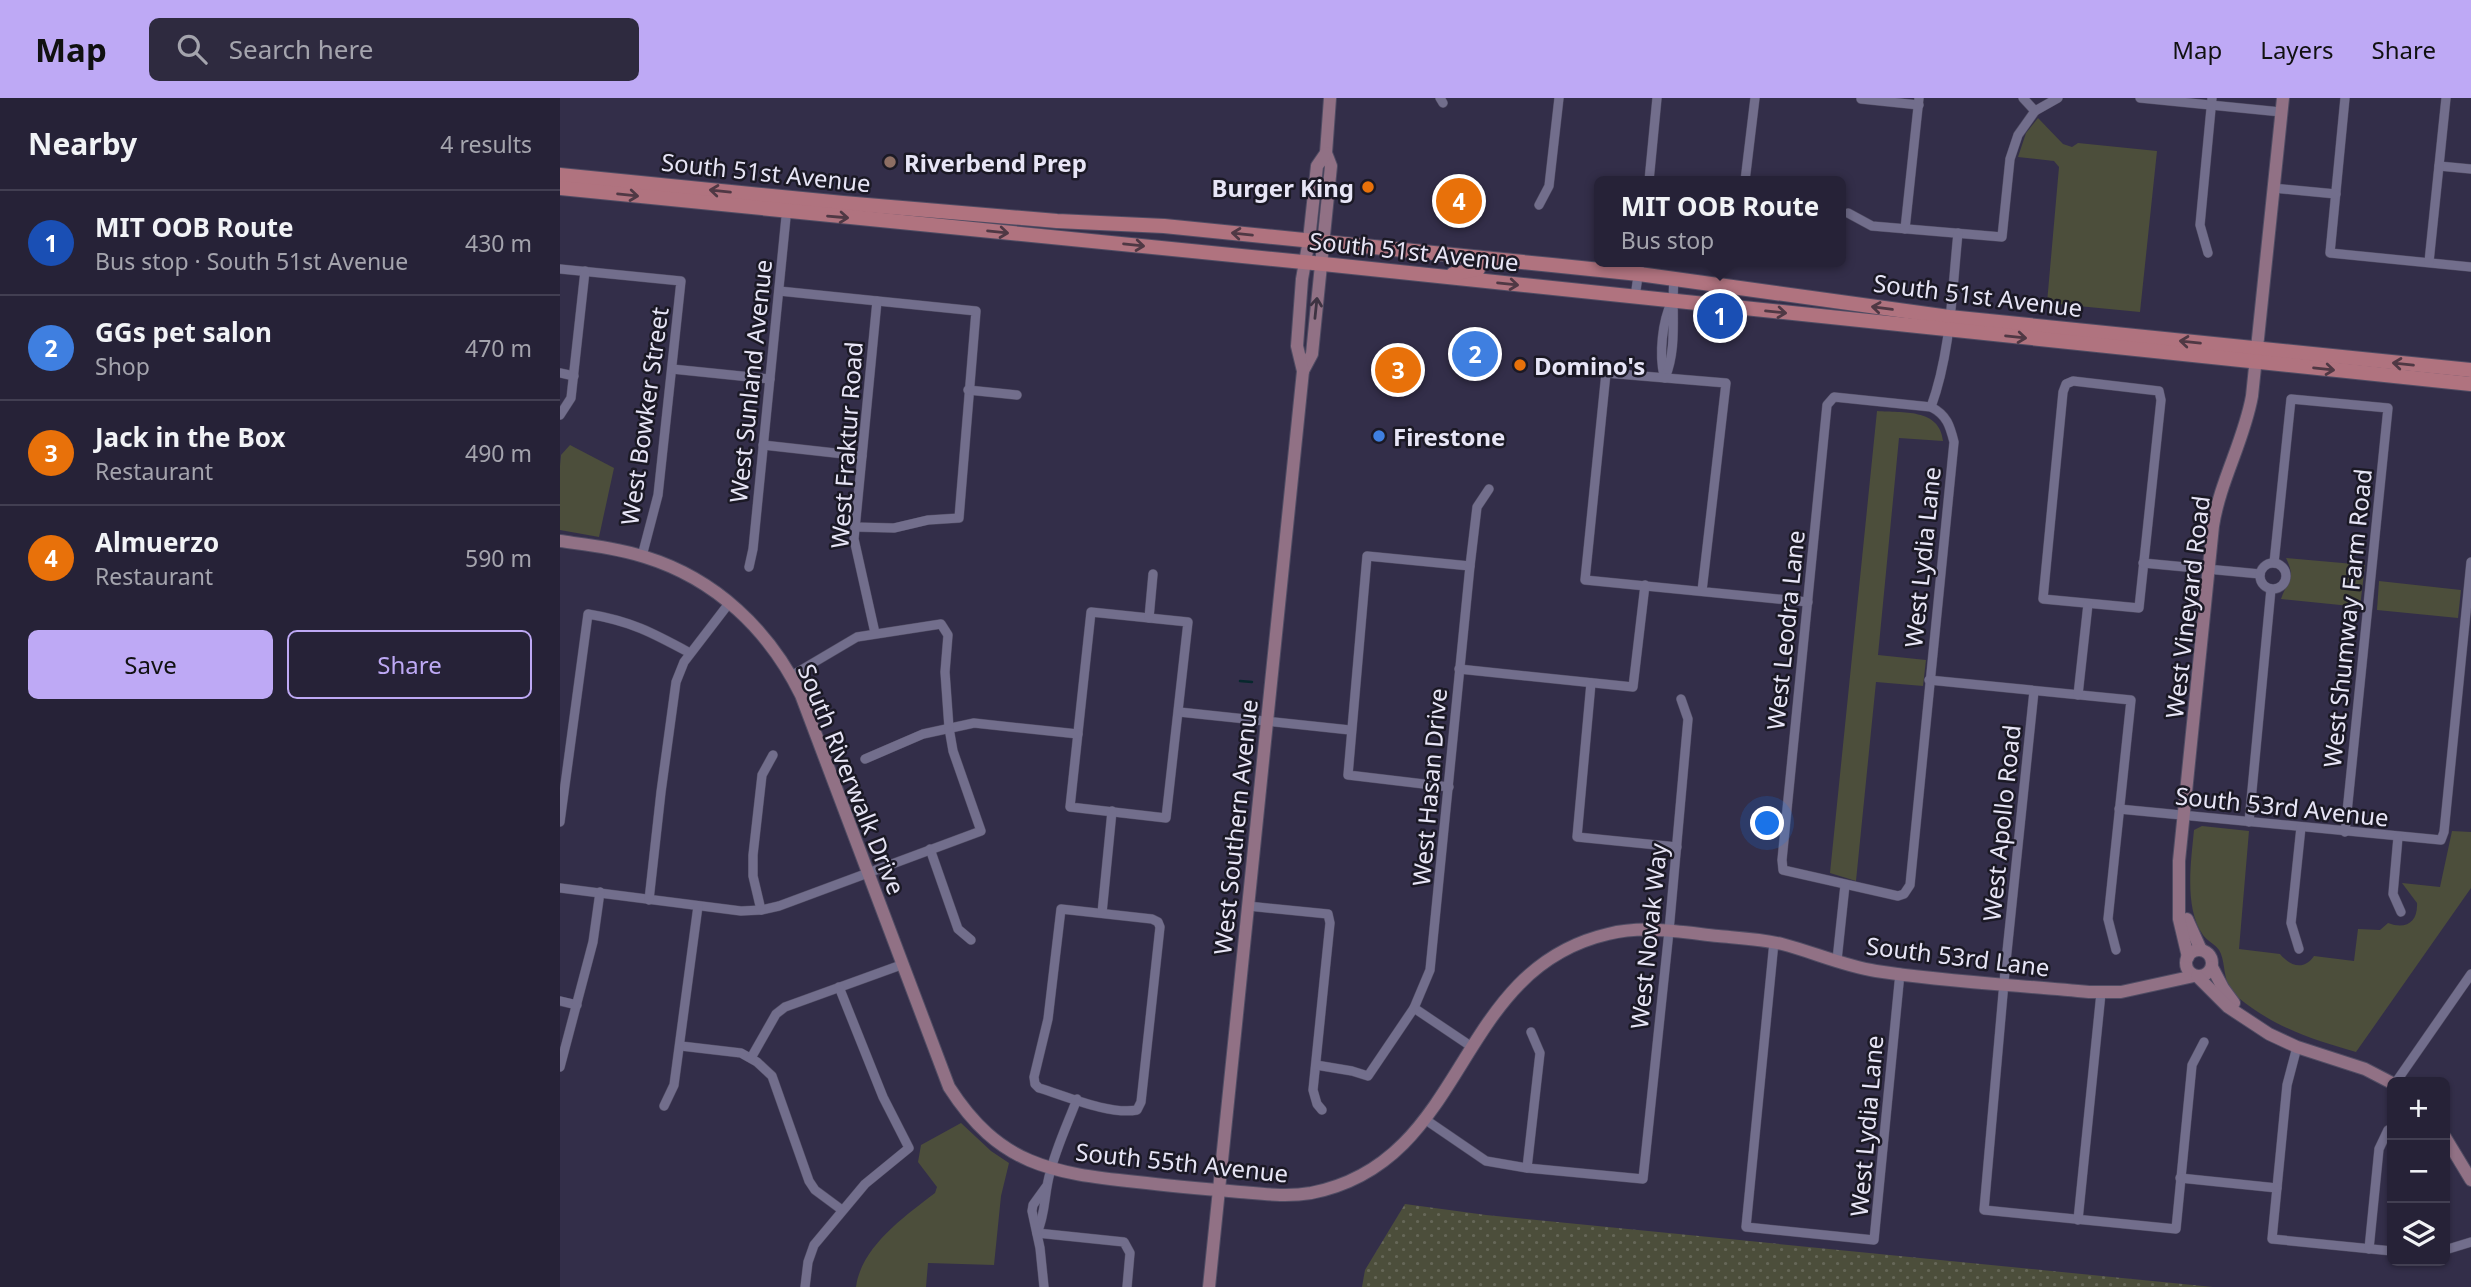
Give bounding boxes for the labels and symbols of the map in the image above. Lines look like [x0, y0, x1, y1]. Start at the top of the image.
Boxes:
street label: South 51st Avenue [660, 145, 872, 199]
place label: Riverbend Prep [904, 146, 1087, 179]
marker: Riverbend Prep [882, 154, 898, 170]
place label: Burger King [1212, 171, 1354, 204]
pin: 4 [1436, 175, 1482, 227]
marker: Burger King [1360, 179, 1376, 195]
one-way arrow [709, 184, 732, 197]
one-way arrow [616, 189, 639, 202]
one-way arrow [826, 210, 849, 223]
street label: South 51st Avenue [1308, 224, 1520, 278]
one-way arrow [986, 226, 1009, 239]
one-way arrow [1231, 227, 1253, 240]
one-way arrow [1122, 239, 1144, 252]
street label: West Sunland Avenue [721, 258, 779, 504]
street label: South 51st Avenue [1872, 266, 2084, 324]
one-way arrow [1496, 278, 1519, 291]
pin: 1 [1697, 290, 1743, 342]
one-way arrow [1310, 297, 1323, 320]
one-way arrow [1871, 301, 1893, 314]
street label: West Bowker Street [612, 305, 676, 527]
one-way arrow [1765, 306, 1787, 319]
pin: 2 [1452, 328, 1498, 380]
one-way arrow [2004, 331, 2026, 344]
one-way arrow [2179, 335, 2202, 348]
street label: West Fraktur Road [822, 340, 870, 550]
pin: 3 [1375, 344, 1421, 396]
place label: Domino's [1534, 349, 1645, 382]
marker: Domino's [1512, 357, 1528, 373]
one-way arrow [2392, 357, 2415, 370]
one-way arrow [2312, 363, 2335, 376]
place label: Firestone [1393, 420, 1505, 453]
marker: Firestone [1371, 428, 1387, 444]
street label: West Lydia Lane [1896, 465, 1948, 649]
street label: West Shumway Farm Road [2315, 467, 2379, 769]
street label: West Vineyard Road [2157, 494, 2217, 720]
street label: West Leodra Lane [1758, 528, 1812, 732]
street label: South Riverwalk Drive [791, 659, 913, 899]
street label: West Hasan Drive [1404, 687, 1454, 887]
street label: West Southern Avenue [1205, 698, 1265, 956]
street label: West Apollo Road [1974, 723, 2028, 923]
street label: South 53rd Avenue [2174, 778, 2390, 834]
your location [1750, 806, 1784, 840]
street label: West Novak Way [1622, 841, 1674, 1030]
street label: South 53rd Lane [1864, 928, 2052, 984]
street label: West Lydia Lane [1842, 1034, 1890, 1218]
street label: South 55th Avenue [1074, 1134, 1290, 1190]

